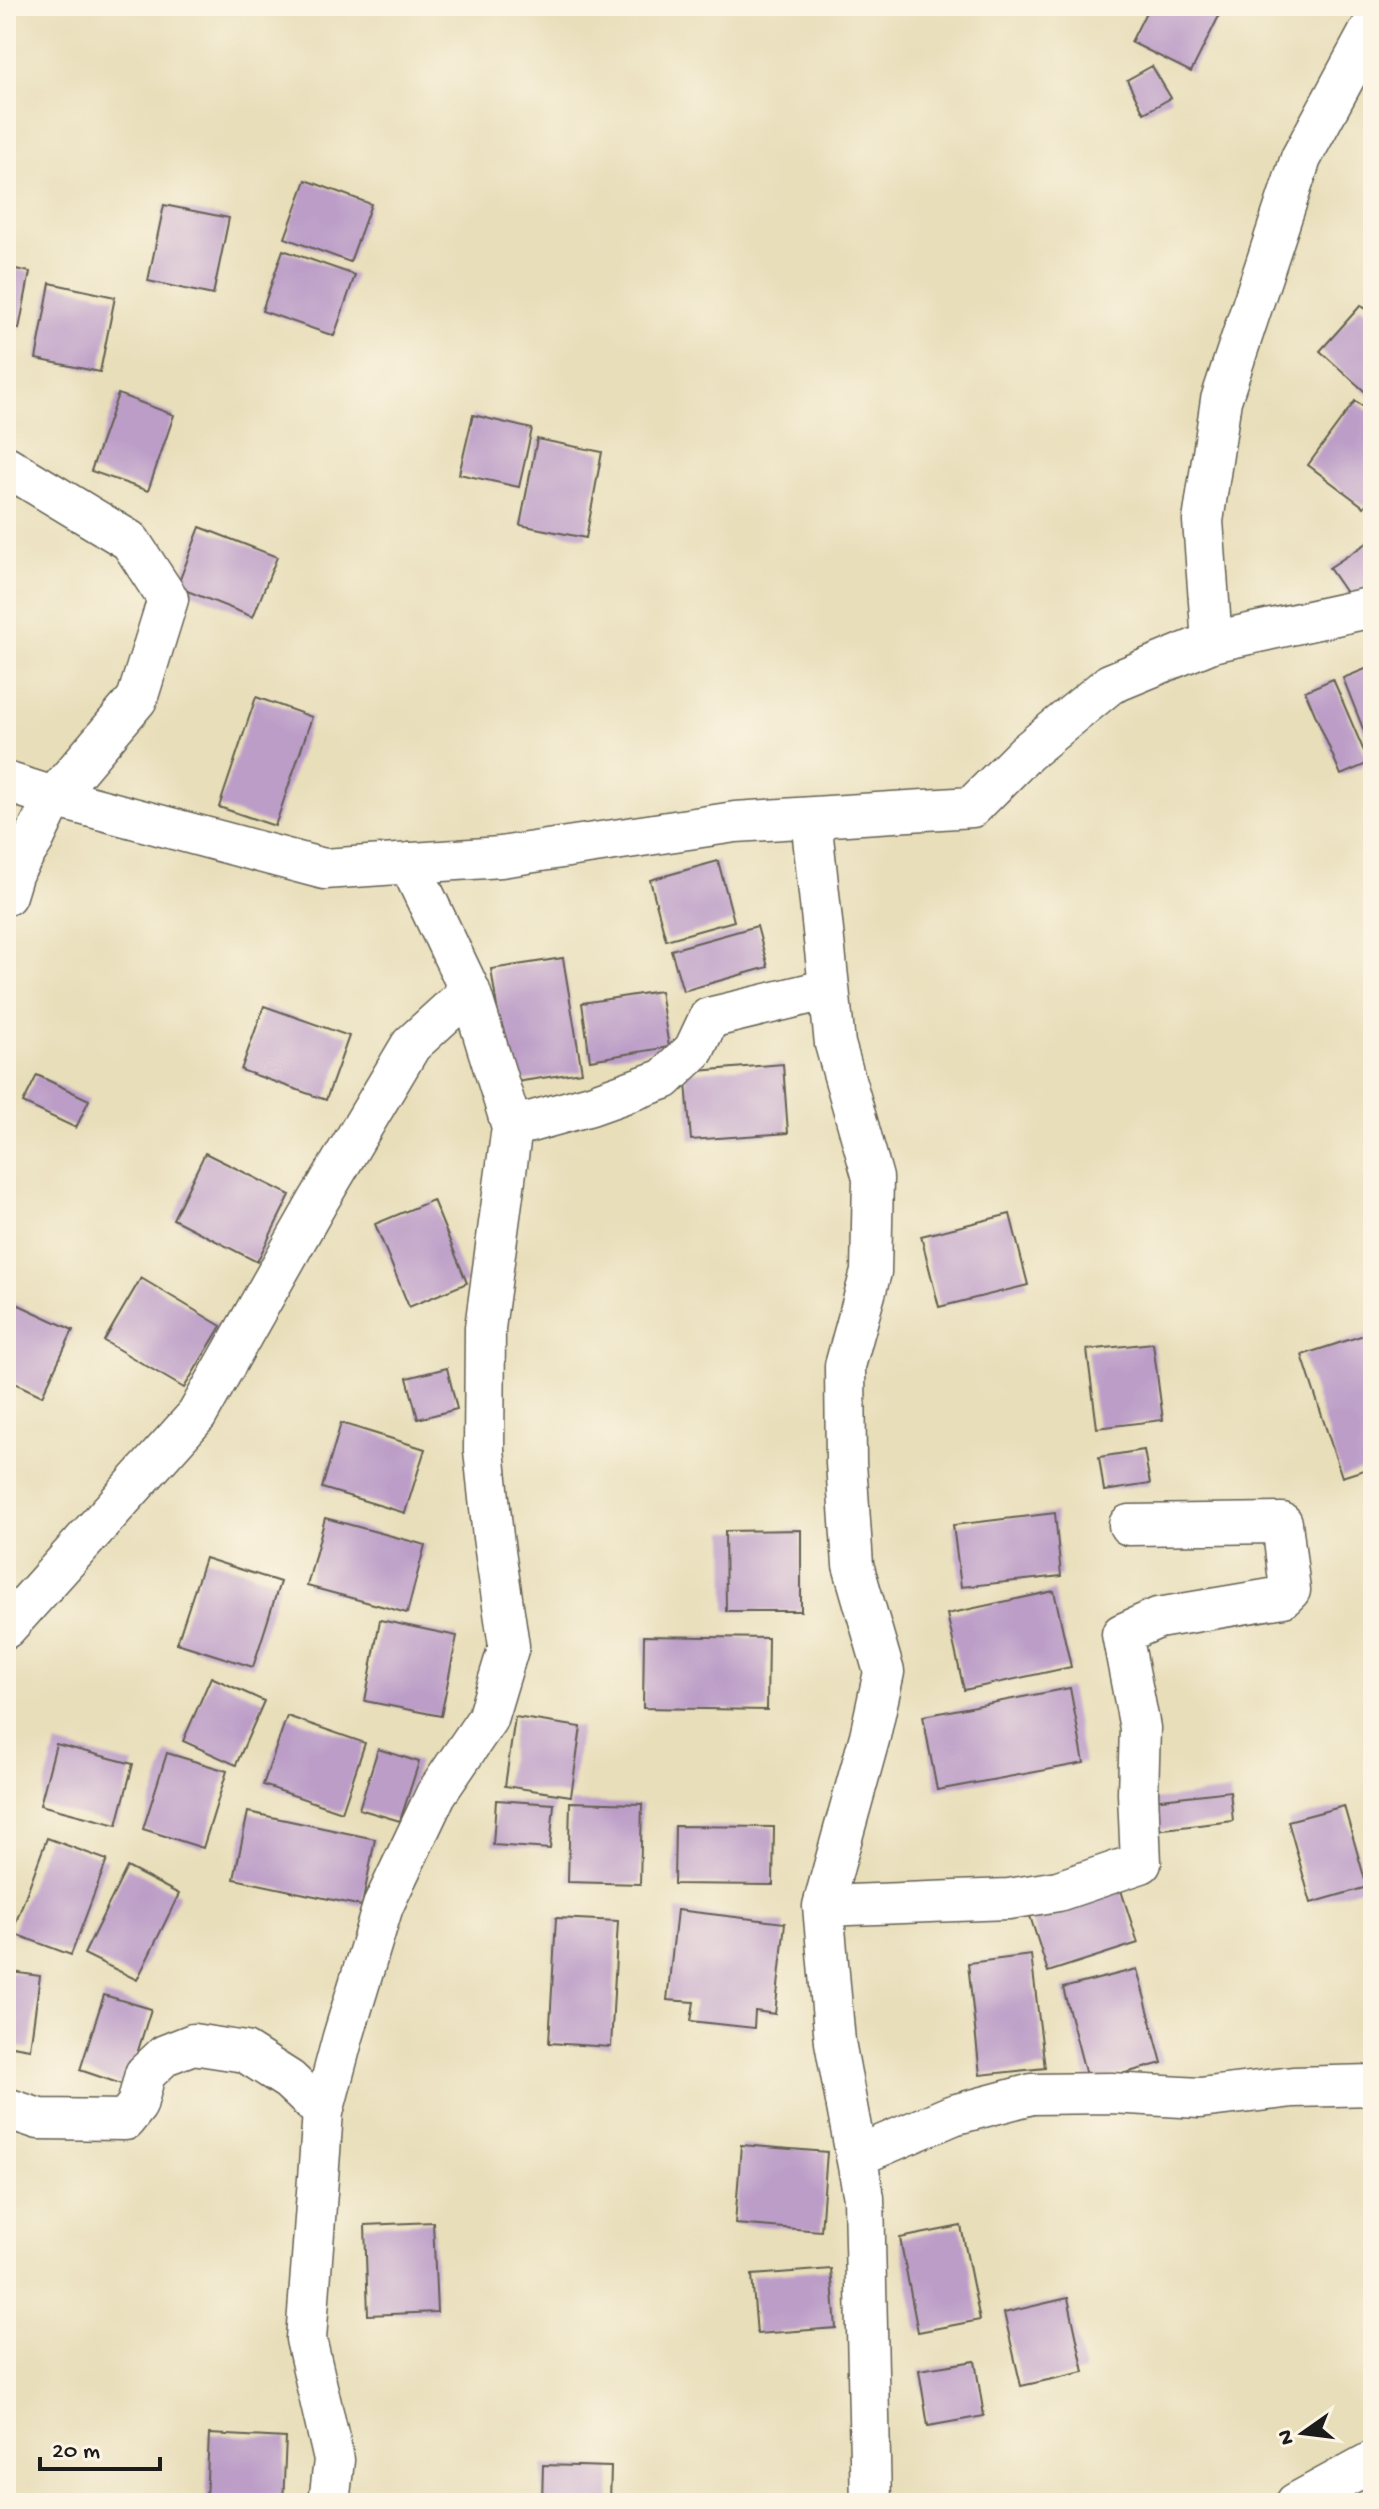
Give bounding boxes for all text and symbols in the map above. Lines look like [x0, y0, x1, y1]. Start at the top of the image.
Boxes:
north arrow [1263, 2393, 1343, 2473]
scale bar [40, 2421, 160, 2471]
text: N [1273, 2427, 1302, 2447]
text: 20 m [52, 2438, 100, 2467]

